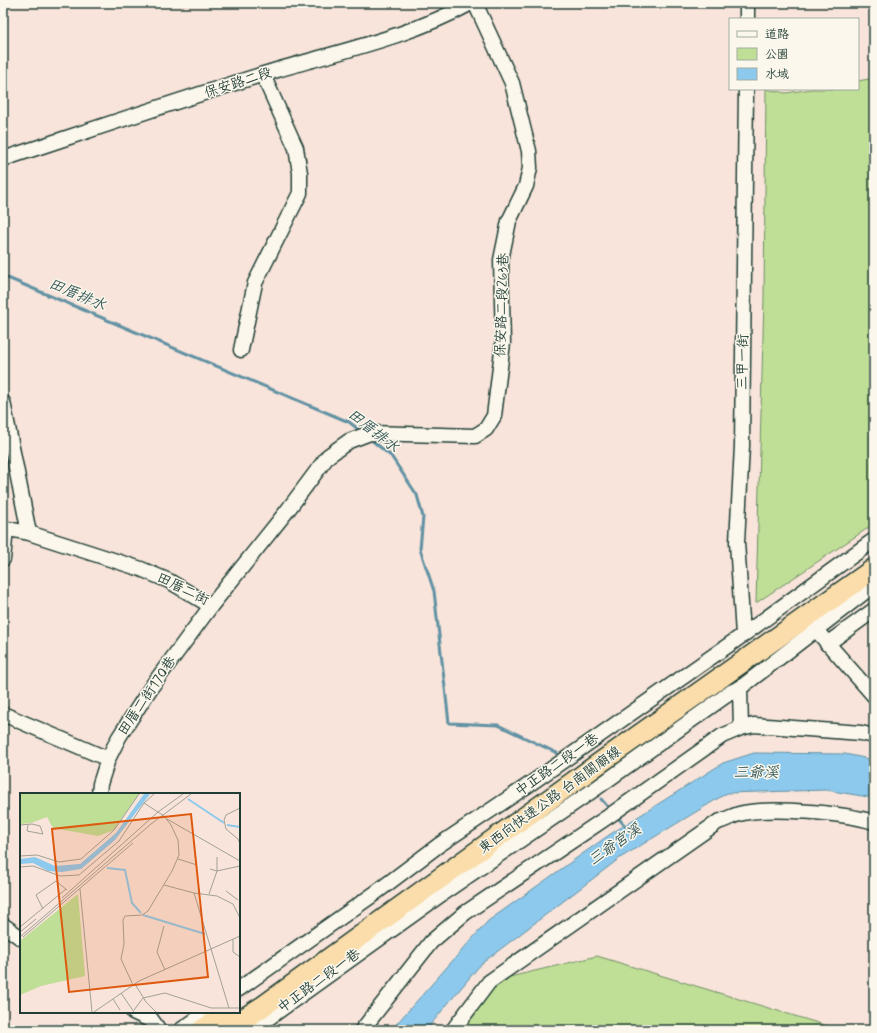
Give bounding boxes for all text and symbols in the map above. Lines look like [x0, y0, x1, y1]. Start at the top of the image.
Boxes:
legend [729, 18, 859, 90]
text: 道路 [765, 27, 789, 43]
text: 公園 [765, 47, 789, 63]
street label: 保安路二段 [202, 64, 274, 102]
text: 水域 [765, 67, 789, 83]
street label: 保安路二段263巷 [491, 252, 513, 357]
water label: 田厝排水 [45, 274, 109, 316]
street label: 三甲一街 [734, 334, 752, 390]
water label: 田厝排水 [343, 405, 404, 458]
street label: 田厝二街 [154, 569, 212, 609]
street label: 田厝二街170巷 [114, 652, 181, 739]
street label: 中正路二段一巷 [512, 729, 603, 800]
street label: 東西向快速公路 台南關廟線 [475, 742, 625, 858]
water label: 三爺溪 [733, 763, 779, 783]
inset map [20, 793, 240, 1013]
water label: 三爺宮溪 [585, 819, 646, 870]
street label: 中正路二段一巷 [274, 944, 365, 1017]

